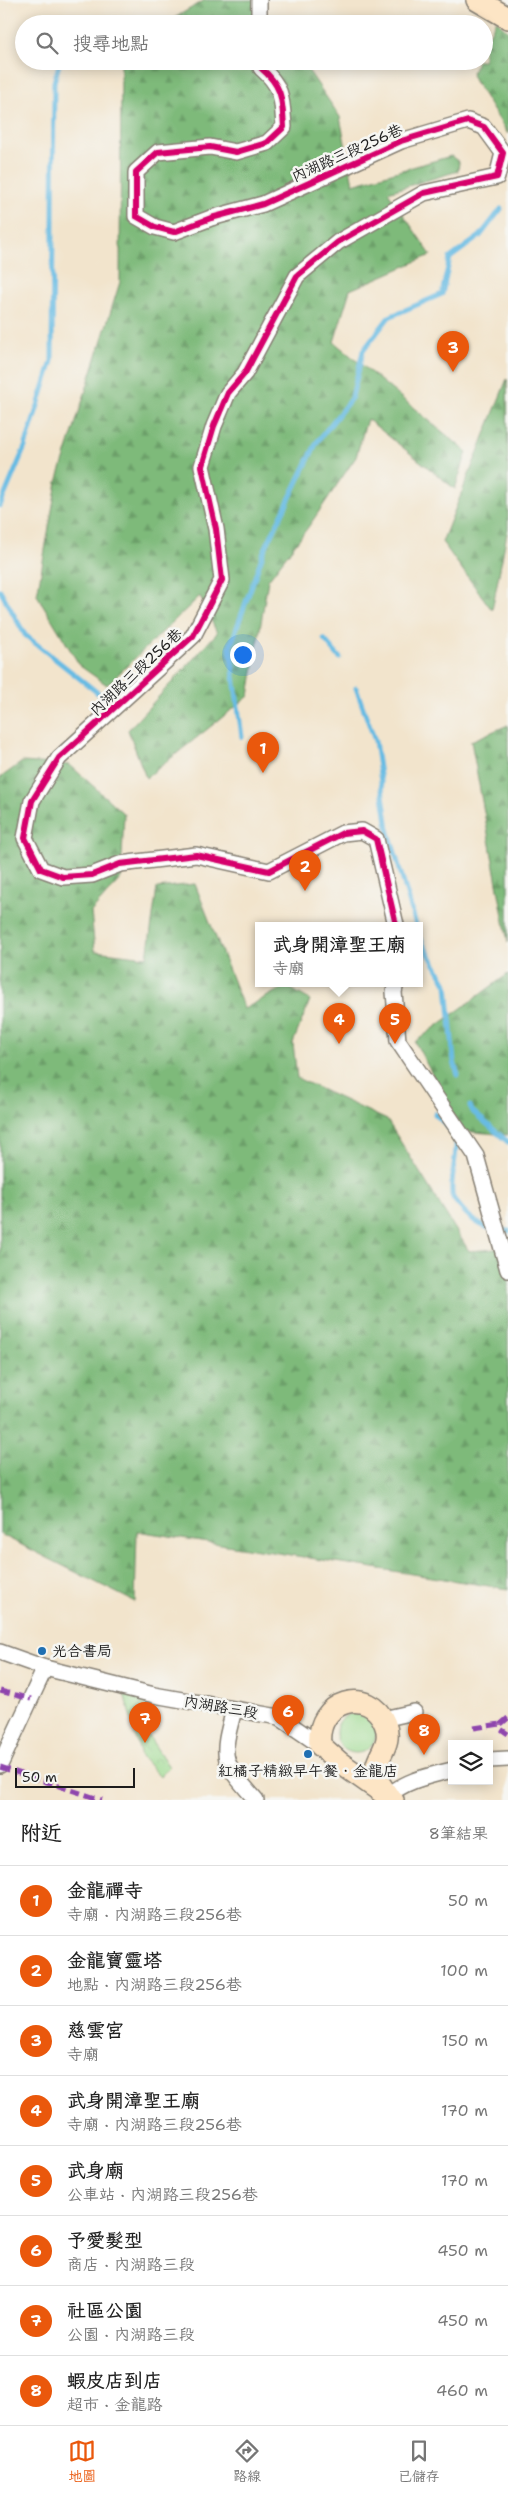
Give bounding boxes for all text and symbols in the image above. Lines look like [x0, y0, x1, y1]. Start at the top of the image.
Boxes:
search box [15, 15, 493, 70]
icon: search [33, 29, 61, 57]
text: 搜尋地點 [73, 31, 149, 56]
street label: 內湖路三段256巷 [288, 120, 406, 186]
pin: 3 [437, 331, 469, 372]
street label: 內湖路三段256巷 [85, 624, 187, 720]
your location [230, 642, 256, 668]
pin: 1 [247, 732, 279, 773]
pin: 2 [289, 850, 321, 891]
popup [255, 922, 423, 987]
text: 武身開漳聖王廟 [272, 932, 406, 957]
text: 寺廟 [272, 958, 305, 979]
pin: 4 [323, 1003, 355, 1044]
pin: 5 [379, 1003, 411, 1044]
place label: 光合書局 [52, 1641, 112, 1661]
marker: 光合書局 [36, 1645, 48, 1657]
street label: 內湖路三段 [182, 1691, 260, 1723]
pin: 6 [272, 1695, 304, 1736]
pin: 7 [129, 1702, 161, 1743]
pin: 8 [408, 1714, 440, 1755]
map controls [448, 1740, 493, 1785]
button: layers [448, 1740, 493, 1785]
marker: 紅橘子精緻早午餐．金龍店 [302, 1748, 314, 1760]
place label: 紅橘子精緻早午餐．金龍店 [218, 1761, 398, 1781]
scale bar [15, 1765, 135, 1788]
text: 50 m [22, 1768, 57, 1786]
text: 附近 [20, 1819, 62, 1847]
text: 8筆結果 [429, 1823, 488, 1844]
text: 金龍禪寺 [67, 1878, 143, 1903]
text: 1 [32, 1890, 40, 1911]
text: 50 m [448, 1890, 488, 1911]
text: 寺廟 · 內湖路三段256巷 [67, 1904, 242, 1925]
text: 金龍寶靈塔 [67, 1948, 162, 1973]
text: 2 [30, 1960, 42, 1981]
text: 100 m [440, 1960, 488, 1981]
text: 地點 · 內湖路三段256巷 [67, 1974, 242, 1995]
text: 慈雲宮 [67, 2018, 124, 2043]
text: 3 [30, 2030, 42, 2051]
text: 150 m [441, 2030, 488, 2051]
text: 寺廟 [67, 2044, 99, 2065]
text: 武身開漳聖王廟 [67, 2088, 200, 2113]
text: 4 [30, 2100, 42, 2121]
text: 170 m [441, 2100, 488, 2121]
text: 寺廟 · 內湖路三段256巷 [67, 2114, 242, 2135]
text: 武身廟 [67, 2158, 124, 2183]
text: 5 [31, 2170, 41, 2191]
text: 170 m [441, 2170, 488, 2191]
text: 公車站 · 內湖路三段256巷 [67, 2184, 258, 2205]
text: 予愛髮型 [67, 2228, 143, 2253]
text: 6 [30, 2240, 42, 2261]
text: 450 m [437, 2240, 488, 2261]
text: 商店 · 內湖路三段 [67, 2254, 194, 2275]
text: 社區公園 [67, 2298, 143, 2323]
text: 7 [30, 2310, 42, 2331]
text: 450 m [437, 2310, 488, 2331]
text: 公園 · 內湖路三段 [67, 2324, 194, 2345]
text: 蝦皮店到店 [67, 2368, 162, 2393]
text: 8 [30, 2380, 42, 2401]
text: 460 m [436, 2380, 488, 2401]
text: 超市 · 金龍路 [67, 2394, 162, 2415]
tab: 地圖 [68, 2437, 96, 2485]
tab: 路線 [233, 2437, 261, 2485]
tab: 已儲存 [398, 2437, 440, 2485]

